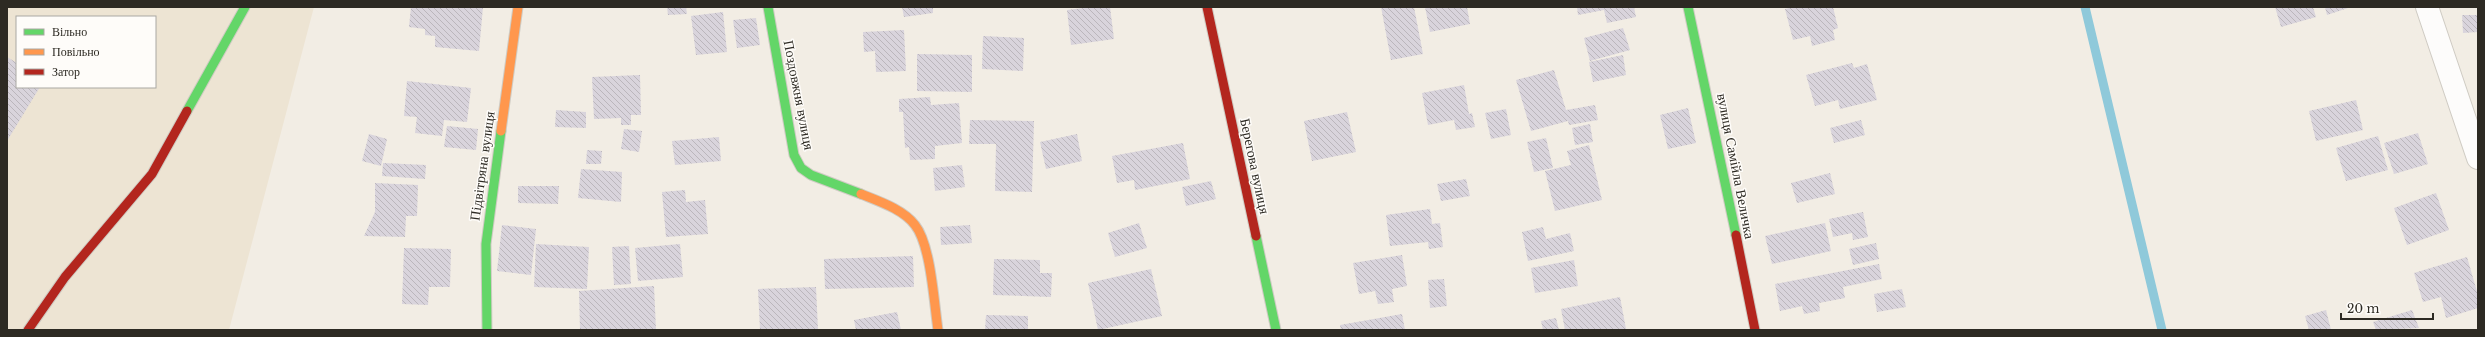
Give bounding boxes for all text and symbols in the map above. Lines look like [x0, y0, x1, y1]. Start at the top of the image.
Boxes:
legend [16, 16, 156, 88]
text: Вільно [52, 24, 87, 39]
street label: Поздовжня вулиця [780, 39, 819, 152]
text: Повільно [52, 44, 100, 59]
text: Затор [52, 64, 80, 79]
street label: вулиця Самійла Величка [1713, 92, 1759, 241]
street label: Підвітряна вулиця [465, 110, 499, 222]
street label: Берегова вулиця [1236, 116, 1274, 216]
scale bar [2341, 295, 2433, 321]
text: 20 m [2347, 301, 2379, 316]

